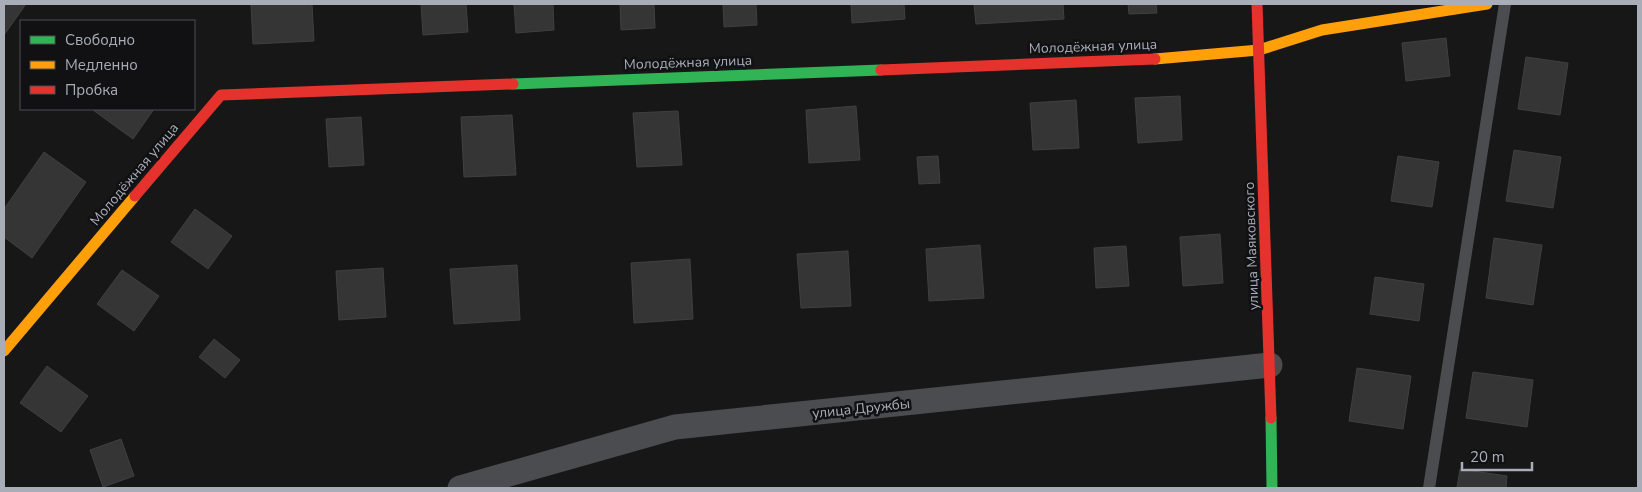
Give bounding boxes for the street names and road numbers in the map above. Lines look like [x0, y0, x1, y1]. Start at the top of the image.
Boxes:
street label: Молодёжная улица [1028, 35, 1158, 58]
street label: Молодёжная улица [623, 51, 753, 74]
street label: Молодёжная улица [86, 119, 183, 230]
street label: улица Маяковского [1240, 181, 1263, 311]
street label: улица Дружбы [811, 394, 911, 423]

